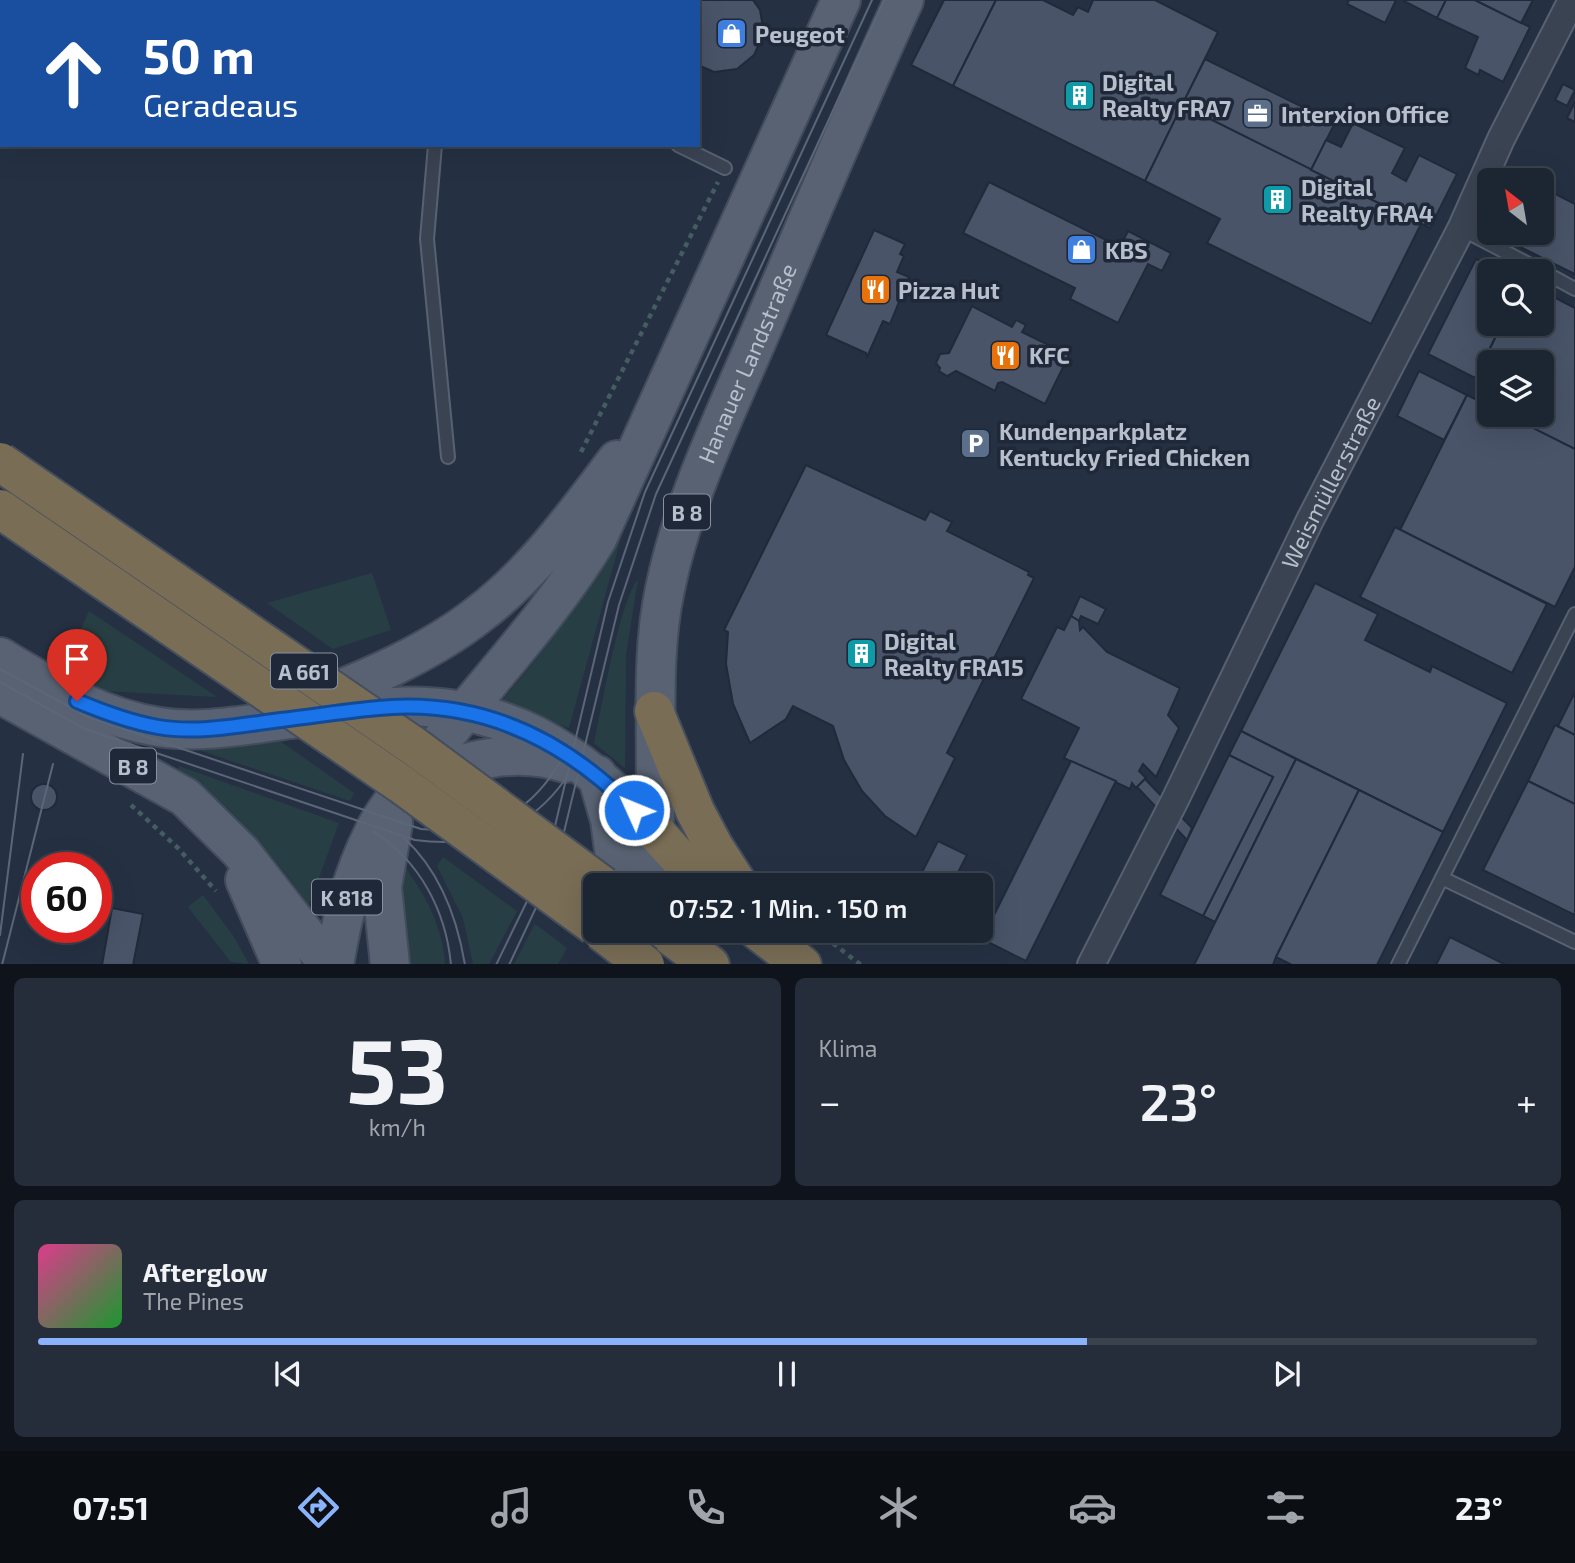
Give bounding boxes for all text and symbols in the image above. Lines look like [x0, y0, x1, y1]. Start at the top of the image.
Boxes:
shop icon: Peugeot [715, 17, 749, 51]
place label: Peugeot [755, 20, 845, 48]
text: 50 m [143, 25, 255, 84]
icon: ahead [28, 28, 119, 119]
place label: Digital Realty FRA7 [1102, 68, 1231, 122]
building icon: Digital Realty FRA7 [1062, 78, 1096, 112]
text: Geradeaus [143, 85, 298, 123]
office icon: Interxion Office [1241, 97, 1275, 131]
place label: Interxion Office [1281, 100, 1449, 128]
north arrow [1477, 168, 1554, 245]
map controls [1477, 168, 1554, 427]
place label: Digital Realty FRA4 [1301, 173, 1433, 227]
building icon: Digital Realty FRA4 [1261, 183, 1295, 217]
shop icon: KBS [1065, 233, 1099, 267]
place label: KBS [1105, 236, 1148, 264]
street label: Hanauer Landstraße [692, 259, 802, 467]
button: search [1477, 259, 1554, 336]
restaurant icon: Pizza Hut [858, 273, 892, 307]
place label: Pizza Hut [898, 276, 1000, 304]
restaurant icon: KFC [989, 338, 1023, 372]
place label: KFC [1029, 341, 1070, 369]
button: layers [1477, 350, 1554, 427]
street label: Weismüllerstraße [1275, 391, 1386, 573]
place label: Kundenparkplatz Kentucky Fried Chicken [999, 417, 1250, 471]
parking icon: Kundenparkplatz Kentucky Fried Chicken [959, 427, 993, 461]
road number: B 8 [664, 494, 710, 530]
place label: Digital Realty FRA15 [884, 627, 1024, 681]
pin [47, 629, 107, 701]
building icon: Digital Realty FRA15 [844, 637, 878, 671]
icon: arrive [58, 640, 96, 678]
road number: A 661 [271, 654, 337, 688]
road number: B 8 [110, 748, 156, 784]
position arrow [597, 773, 671, 847]
speed limit sign: 60 [21, 852, 112, 943]
road number: K 818 [312, 880, 382, 914]
text: 07:52 · 1 Min. · 150 m [669, 892, 907, 923]
text: 53 [346, 1013, 448, 1122]
text: Klima [819, 1034, 877, 1062]
text: 23° [1140, 1069, 1217, 1131]
text: − [819, 1078, 841, 1124]
text: + [1516, 1078, 1537, 1124]
text: km/h [369, 1113, 426, 1141]
text: Afterglow [143, 1256, 268, 1287]
text: The Pines [143, 1287, 244, 1315]
icon: previous [269, 1355, 307, 1393]
icon: pause [768, 1355, 806, 1393]
icon: next [1268, 1355, 1306, 1393]
icon: directions [294, 1483, 343, 1532]
icon: music [487, 1483, 536, 1532]
icon: phone [681, 1483, 730, 1532]
icon: climate [874, 1483, 923, 1532]
icon: car [1068, 1483, 1117, 1532]
icon: filters [1261, 1483, 1310, 1532]
text: 07:51 [72, 1488, 149, 1526]
text: 23° [1455, 1488, 1503, 1526]

